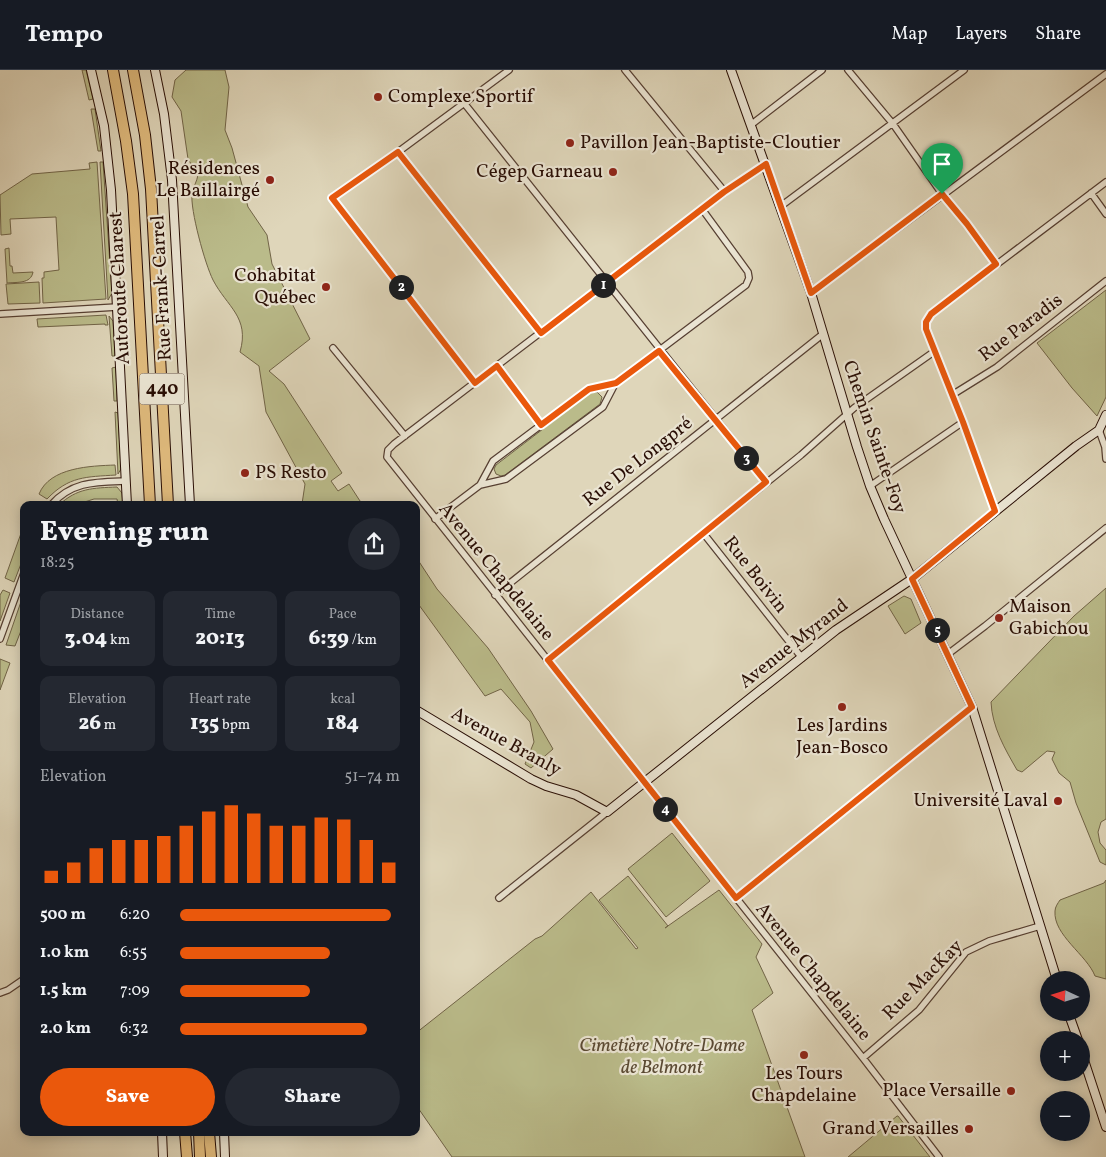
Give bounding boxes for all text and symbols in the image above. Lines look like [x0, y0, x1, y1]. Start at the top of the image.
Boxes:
text: Tempo [25, 18, 103, 52]
text: Map [891, 22, 927, 47]
text: Layers [955, 22, 1007, 47]
text: Share [1035, 22, 1081, 47]
place label: Complexe Sportif [388, 84, 535, 110]
marker: Complexe Sportif [372, 91, 384, 103]
place label: Pavillon Jean-Baptiste-Cloutier [580, 130, 841, 156]
marker: Pavillon Jean-Baptiste-Cloutier [564, 137, 576, 149]
pin [921, 143, 963, 194]
icon: arrive [928, 150, 956, 178]
place label: Résidences Le Baillairgé [156, 156, 260, 204]
place label: Cégep Garneau [476, 159, 603, 185]
marker: Cégep Garneau [607, 166, 619, 178]
marker: Résidences Le Baillairgé [264, 174, 276, 186]
street label: Autoroute Charest [103, 210, 137, 365]
street label: Rue Frank-Carrel [145, 214, 179, 361]
place label: Cohabitat Québec [234, 263, 316, 311]
pin: 1 [590, 272, 616, 298]
pin: 2 [388, 274, 414, 300]
text: 1 [601, 276, 606, 295]
text: 2 [398, 278, 405, 297]
marker: Cohabitat Québec [320, 281, 332, 293]
street label: Rue Paradis [974, 288, 1068, 368]
street label: Chemin Sainte-Foy [836, 357, 912, 517]
road number: 440 [140, 374, 184, 404]
street label: Rue De Longpré [578, 411, 698, 513]
pin: 3 [734, 446, 758, 470]
text: 3 [743, 449, 750, 468]
place label: PS Resto [255, 460, 327, 486]
marker: PS Resto [239, 467, 251, 479]
street label: Avenue Chapdelaine [432, 497, 560, 647]
text: Evening run [40, 513, 209, 552]
button: share [348, 518, 400, 570]
street label: Rue Boivin [717, 531, 793, 619]
text: 18:25 [40, 552, 74, 574]
street label: Avenue Myrand [734, 593, 854, 695]
place label: Maison Gabichou [1009, 594, 1089, 642]
text: Distance [71, 605, 124, 624]
text: Time [205, 605, 235, 624]
text: Pace [329, 605, 357, 624]
marker: Maison Gabichou [993, 612, 1005, 624]
pin: 5 [924, 618, 950, 642]
text: 5 [934, 621, 941, 640]
text: 3.04 [65, 624, 107, 653]
text: 20:13 [195, 624, 245, 653]
text: 6:39 [308, 624, 349, 653]
text: km [107, 631, 130, 650]
text: /km [349, 631, 377, 650]
text: Elevation [68, 690, 126, 709]
text: Heart rate [189, 690, 251, 709]
text: kcal [330, 690, 355, 709]
street label: Avenue Branly [446, 701, 566, 783]
marker: Les Jardins Jean-Bosco [836, 701, 848, 713]
text: 26 [78, 709, 101, 738]
text: 135 [190, 709, 219, 738]
text: 184 [326, 709, 359, 738]
place label: Les Jardins Jean-Bosco [796, 713, 888, 761]
text: m [101, 716, 116, 735]
text: bpm [219, 716, 250, 735]
text: Elevation [40, 766, 107, 788]
text: 51–74 m [344, 766, 400, 788]
place label: Université Laval [913, 788, 1048, 814]
marker: Université Laval [1052, 795, 1064, 807]
pin: 4 [652, 796, 678, 822]
text: 4 [661, 800, 670, 819]
street label: Avenue Chapdelaine [749, 897, 877, 1047]
text: 500 m [40, 904, 86, 926]
text: 6:20 [120, 904, 150, 926]
street label: Rue MacKay [877, 934, 969, 1026]
text: 1.0 km [40, 942, 89, 964]
text: 6:55 [120, 942, 147, 964]
north arrow [1040, 971, 1090, 1021]
map controls [1040, 971, 1090, 1141]
text: 1.5 km [40, 980, 87, 1002]
text: 7:09 [120, 980, 150, 1002]
text: 2.0 km [40, 1018, 91, 1040]
text: 6:32 [120, 1018, 149, 1040]
button: + [1040, 1031, 1090, 1081]
park label: Cimetière Notre-Dame de Belmont [579, 1033, 745, 1081]
marker: Les Tours Chapdelaine [798, 1049, 810, 1061]
place label: Les Tours Chapdelaine [751, 1061, 857, 1109]
button: Save [40, 1068, 215, 1126]
button: Share [225, 1068, 400, 1126]
place label: Place Versaille [882, 1078, 1001, 1104]
marker: Place Versaille [1005, 1085, 1017, 1097]
button: − [1040, 1091, 1090, 1141]
place label: Grand Versailles [822, 1116, 959, 1142]
marker: Grand Versailles [963, 1123, 975, 1135]

